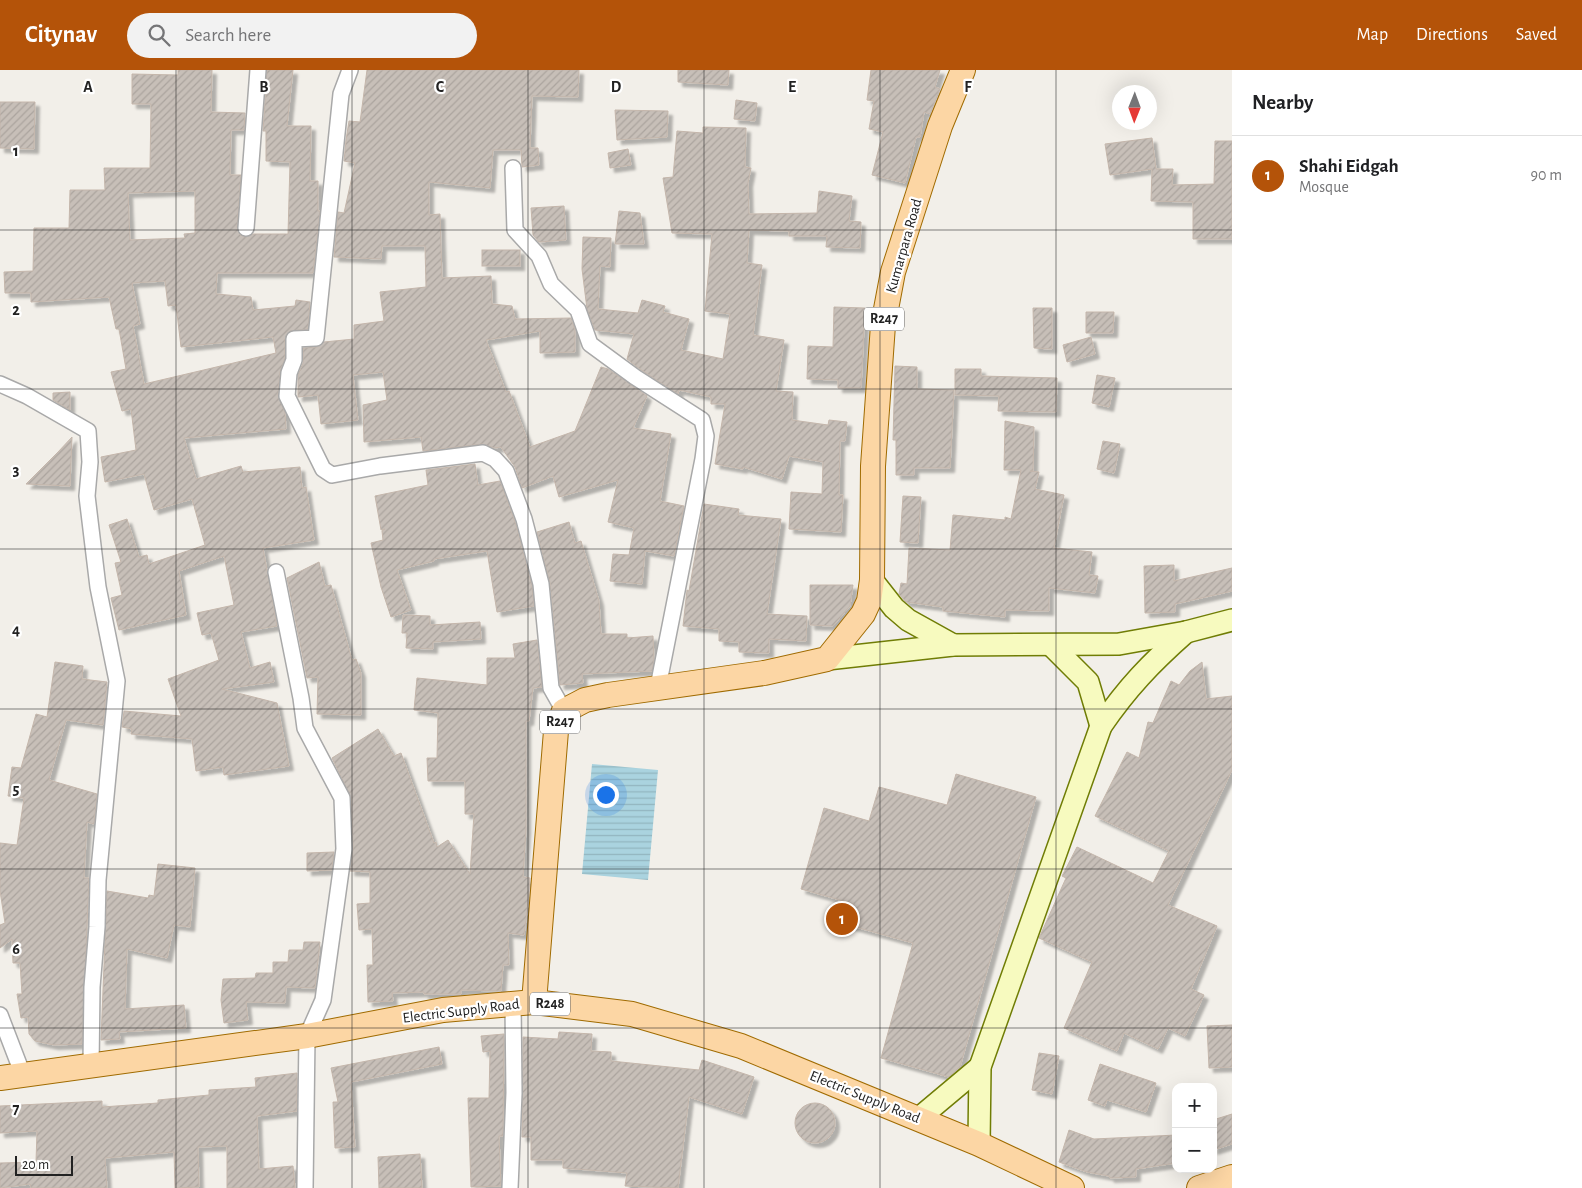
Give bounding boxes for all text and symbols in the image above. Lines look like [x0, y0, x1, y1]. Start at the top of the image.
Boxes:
search box [127, 13, 477, 58]
icon: search [145, 21, 173, 49]
text: Citynav [25, 23, 97, 47]
text: Search here [185, 26, 271, 45]
text: Map [1357, 26, 1388, 44]
text: Directions [1416, 26, 1488, 44]
text: Saved [1516, 26, 1557, 44]
text: A [83, 79, 93, 95]
text: B [259, 79, 269, 95]
text: C [436, 79, 445, 95]
text: D [611, 79, 622, 95]
text: E [788, 79, 796, 95]
text: F [964, 79, 972, 95]
north arrow [1112, 85, 1157, 130]
text: Nearby [1252, 92, 1313, 113]
text: 1 [13, 143, 19, 159]
text: Shahi Eidgah [1299, 157, 1399, 176]
text: 1 [1265, 167, 1271, 183]
text: 90 m [1531, 167, 1562, 183]
text: Mosque [1299, 179, 1349, 195]
street label: Kumarpara Road [883, 197, 925, 295]
text: 2 [12, 302, 20, 318]
road number: R247 [864, 308, 904, 330]
text: 3 [13, 462, 20, 478]
text: 4 [12, 622, 20, 638]
road number: R247 [540, 710, 580, 734]
text: 5 [13, 781, 20, 797]
your location [593, 782, 619, 808]
pin: 1 [826, 900, 858, 938]
text: 6 [12, 941, 20, 957]
road number: R248 [530, 992, 570, 1016]
street label: Electric Supply Road [402, 996, 520, 1026]
street label: Electric Supply Road [808, 1068, 923, 1126]
map controls [1172, 1083, 1217, 1173]
button: + [1172, 1083, 1217, 1128]
text: 7 [13, 1101, 20, 1117]
button: − [1172, 1128, 1217, 1173]
scale bar [15, 1153, 72, 1176]
text: 20 m [22, 1158, 49, 1172]

